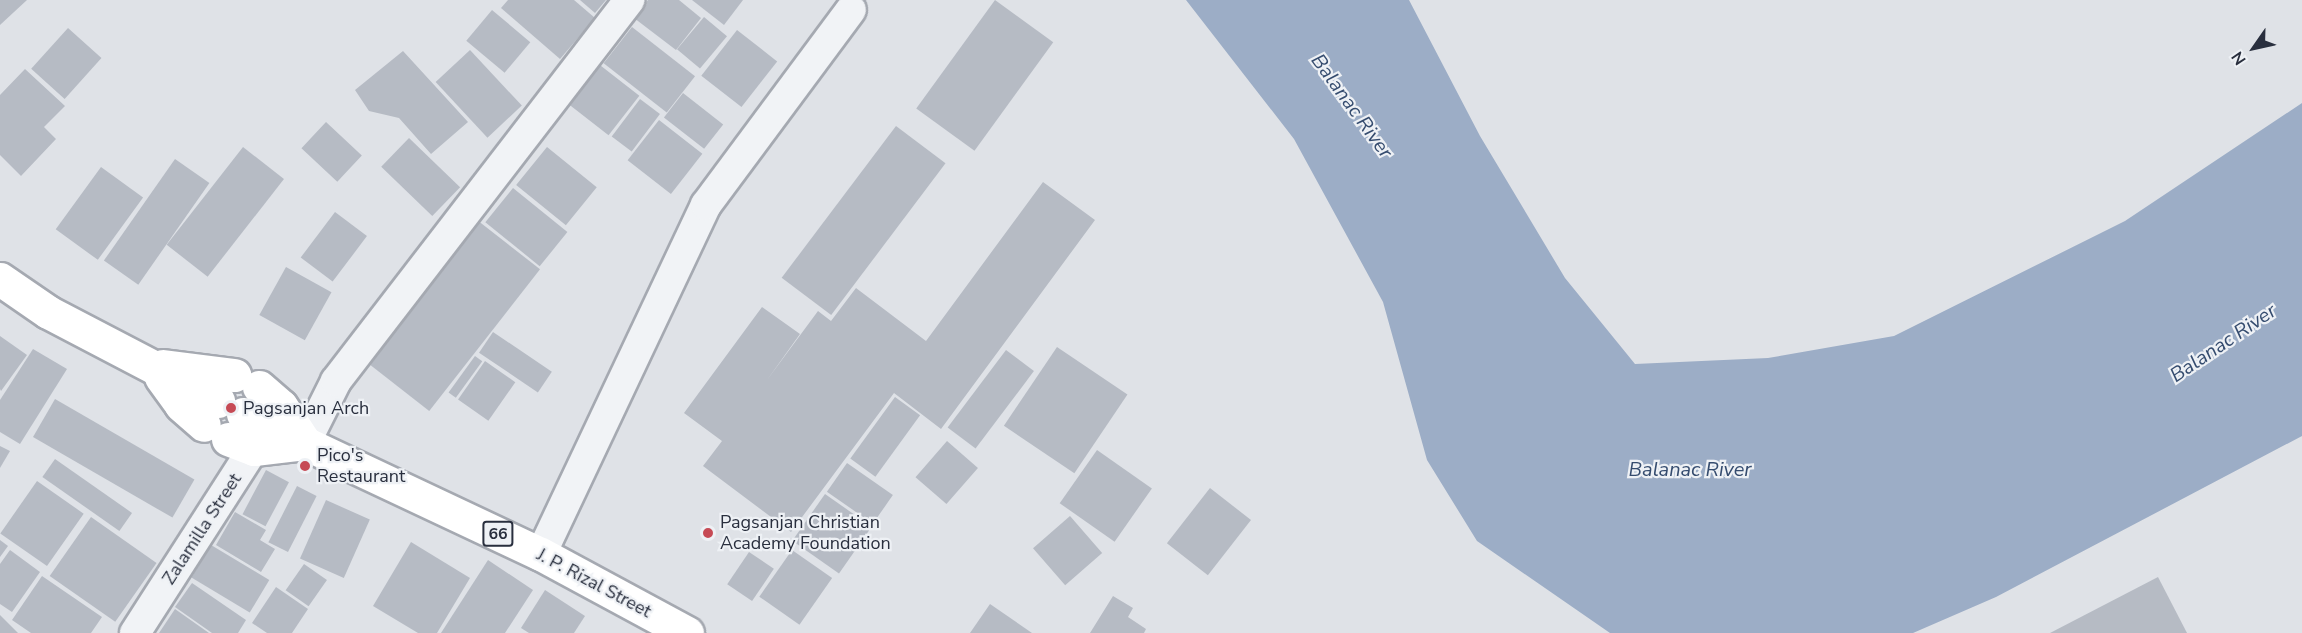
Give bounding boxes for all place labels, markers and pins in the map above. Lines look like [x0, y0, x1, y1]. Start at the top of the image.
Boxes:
place label: Pagsanjan Arch [243, 397, 369, 419]
marker: Pagsanjan Arch [224, 401, 238, 415]
place label: Pico's Restaurant [317, 445, 405, 488]
marker: Pico's Restaurant [298, 459, 312, 473]
place label: Pagsanjan Christian Academy Foundation [720, 512, 891, 554]
marker: Pagsanjan Christian Academy Foundation [701, 526, 715, 540]

